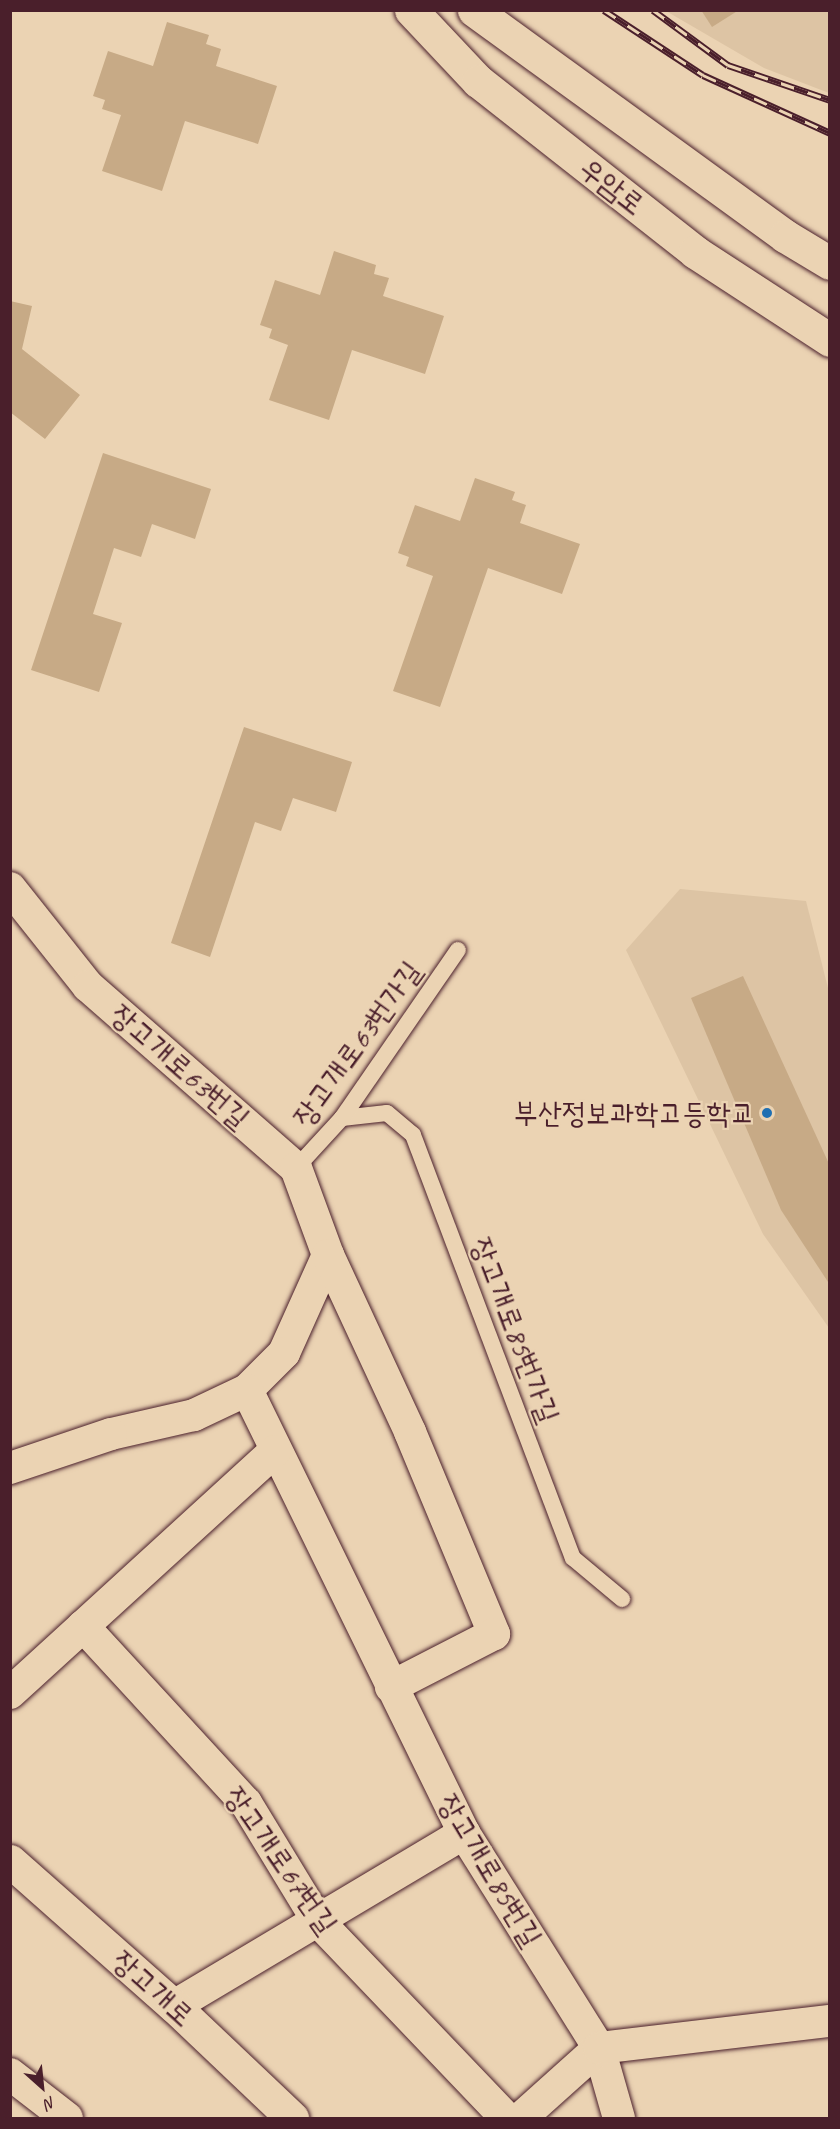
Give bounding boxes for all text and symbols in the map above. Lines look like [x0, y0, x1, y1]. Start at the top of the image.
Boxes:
street label: 우암로 [572, 150, 652, 222]
street label: 장고개로63번가길 [285, 954, 429, 1134]
street label: 장고개로63번길 [103, 996, 257, 1136]
place label: 부산정보과학고등학교 [514, 1095, 755, 1131]
marker: 부산정보과학고등학교 [760, 1106, 774, 1120]
street label: 장고개로85번가길 [463, 1232, 567, 1428]
street label: 장고개로67번길 [217, 1779, 345, 1941]
street label: 장고개로85번길 [430, 1787, 550, 1953]
street label: 장고개로 [105, 1942, 201, 2034]
north arrow [12, 2057, 72, 2117]
text: N [41, 2092, 59, 2114]

